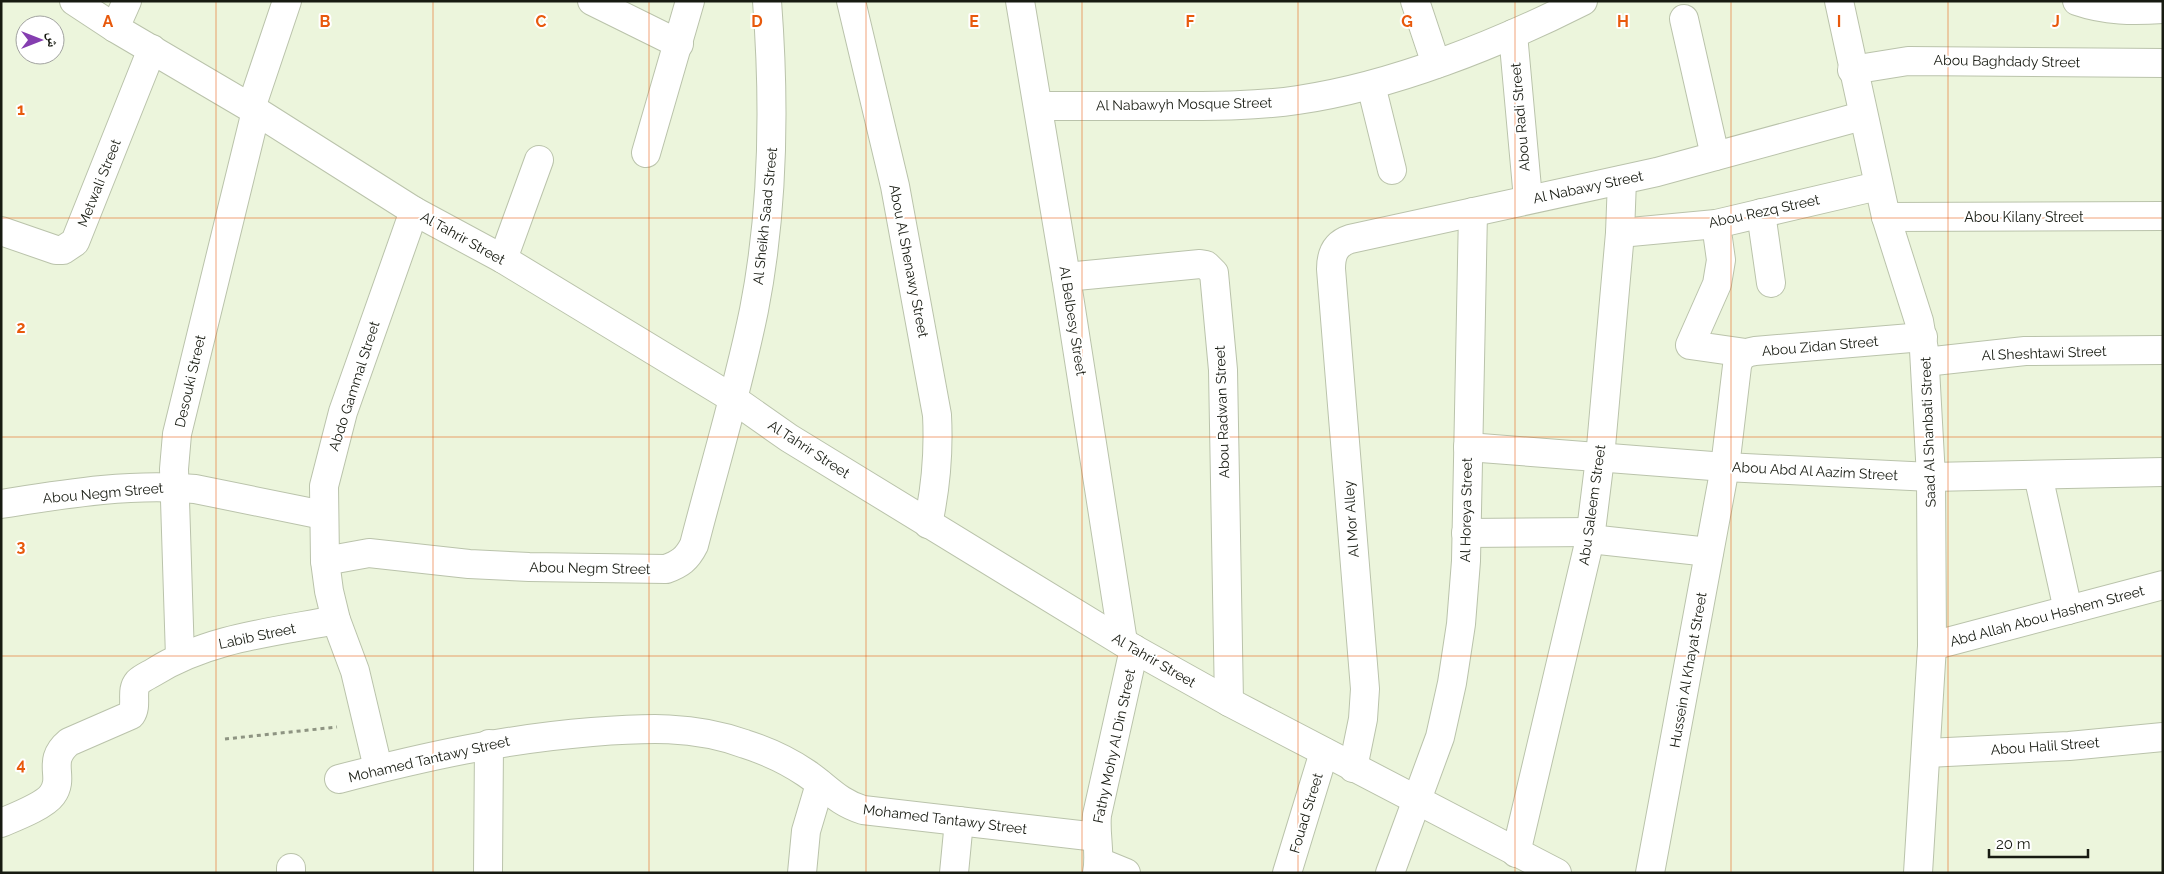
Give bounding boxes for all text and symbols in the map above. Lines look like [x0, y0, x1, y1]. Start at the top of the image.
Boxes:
text: A [103, 12, 114, 31]
text: B [320, 12, 331, 31]
text: C [536, 12, 547, 31]
text: D [751, 12, 763, 31]
text: E [969, 12, 979, 31]
text: F [1185, 12, 1195, 31]
text: G [1401, 12, 1413, 31]
text: H [1617, 12, 1629, 31]
text: I [1837, 12, 1841, 31]
text: J [2052, 12, 2060, 31]
north arrow [15, 15, 65, 65]
text: ش [44, 33, 61, 48]
street label: Abou Baghdady Street [1934, 52, 2081, 70]
street label: Abou Radi Street [1507, 62, 1533, 172]
street label: Al Nabawyh Mosque Street [1096, 94, 1273, 114]
text: 1 [17, 100, 25, 119]
street label: Metwali Street [74, 137, 124, 229]
street label: Al Sheikh Saad Street [750, 146, 780, 286]
street label: Al Nabawy Street [1532, 167, 1645, 206]
street label: Abou Al Shenawy Street [886, 183, 932, 339]
street label: Abou Rezq Street [1707, 191, 1821, 231]
street label: Al Tahrir Street [418, 208, 508, 268]
street label: Abou Kilany Street [1964, 209, 2084, 225]
street label: Al Belbesy Street [1056, 265, 1090, 377]
text: 2 [16, 318, 26, 337]
street label: Abdo Gammal Street [325, 319, 383, 453]
street label: Desouki Street [172, 333, 208, 429]
street label: Abou Zidan Street [1761, 333, 1879, 359]
street label: Al Sheshtawi Street [1981, 343, 2107, 363]
street label: Abou Radwan Street [1212, 345, 1232, 479]
street label: Saad Al Shanbati Street [1917, 356, 1939, 508]
street label: Al Tahrir Street [765, 417, 853, 481]
street label: Abu Saleem Street [1576, 443, 1608, 566]
street label: Al Horeya Street [1457, 457, 1475, 563]
street label: Abou Abd Al Aazim Street [1732, 459, 1899, 483]
street label: Al Mor Alley [1340, 479, 1362, 558]
street label: Abou Negm Street [42, 480, 164, 506]
text: 3 [17, 537, 26, 556]
street label: Abou Negm Street [529, 559, 651, 577]
street label: Abd Allah Abou Hashem Street [1948, 582, 2146, 650]
street label: Hussein Al Khayat Street [1666, 591, 1710, 749]
street label: Labib Street [217, 620, 297, 652]
street label: Al Tahrir Street [1109, 630, 1199, 691]
street label: Fathy Mohy Al Din Street [1090, 667, 1138, 825]
street label: Mohamed Tantawy Street [347, 733, 512, 785]
street label: Abou Halil Street [1990, 734, 2100, 758]
text: 4 [16, 755, 26, 774]
street label: Fouad Street [1286, 771, 1326, 855]
street label: Mohamed Tantawy Street [862, 801, 1028, 837]
scale bar [1989, 826, 2088, 858]
text: 20 m [1996, 835, 2031, 853]

